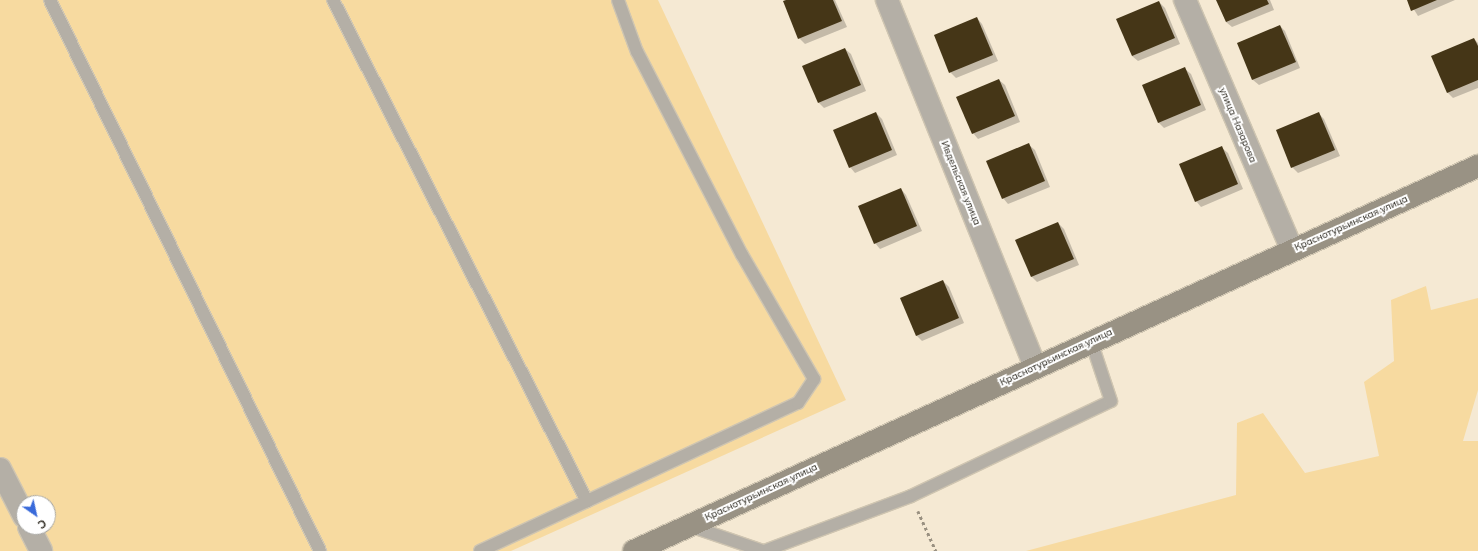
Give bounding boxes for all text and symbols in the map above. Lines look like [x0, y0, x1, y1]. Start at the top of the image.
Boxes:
street label: улица Назарова [1217, 86, 1259, 164]
street label: Ивдельская улица [939, 139, 983, 227]
street label: Краснотурьинская улица [1292, 193, 1410, 253]
street label: Краснотурьинская улица [998, 326, 1114, 388]
street label: Краснотурьинская улица [703, 461, 819, 523]
north arrow [16, 495, 56, 535]
text: С [35, 516, 49, 532]

